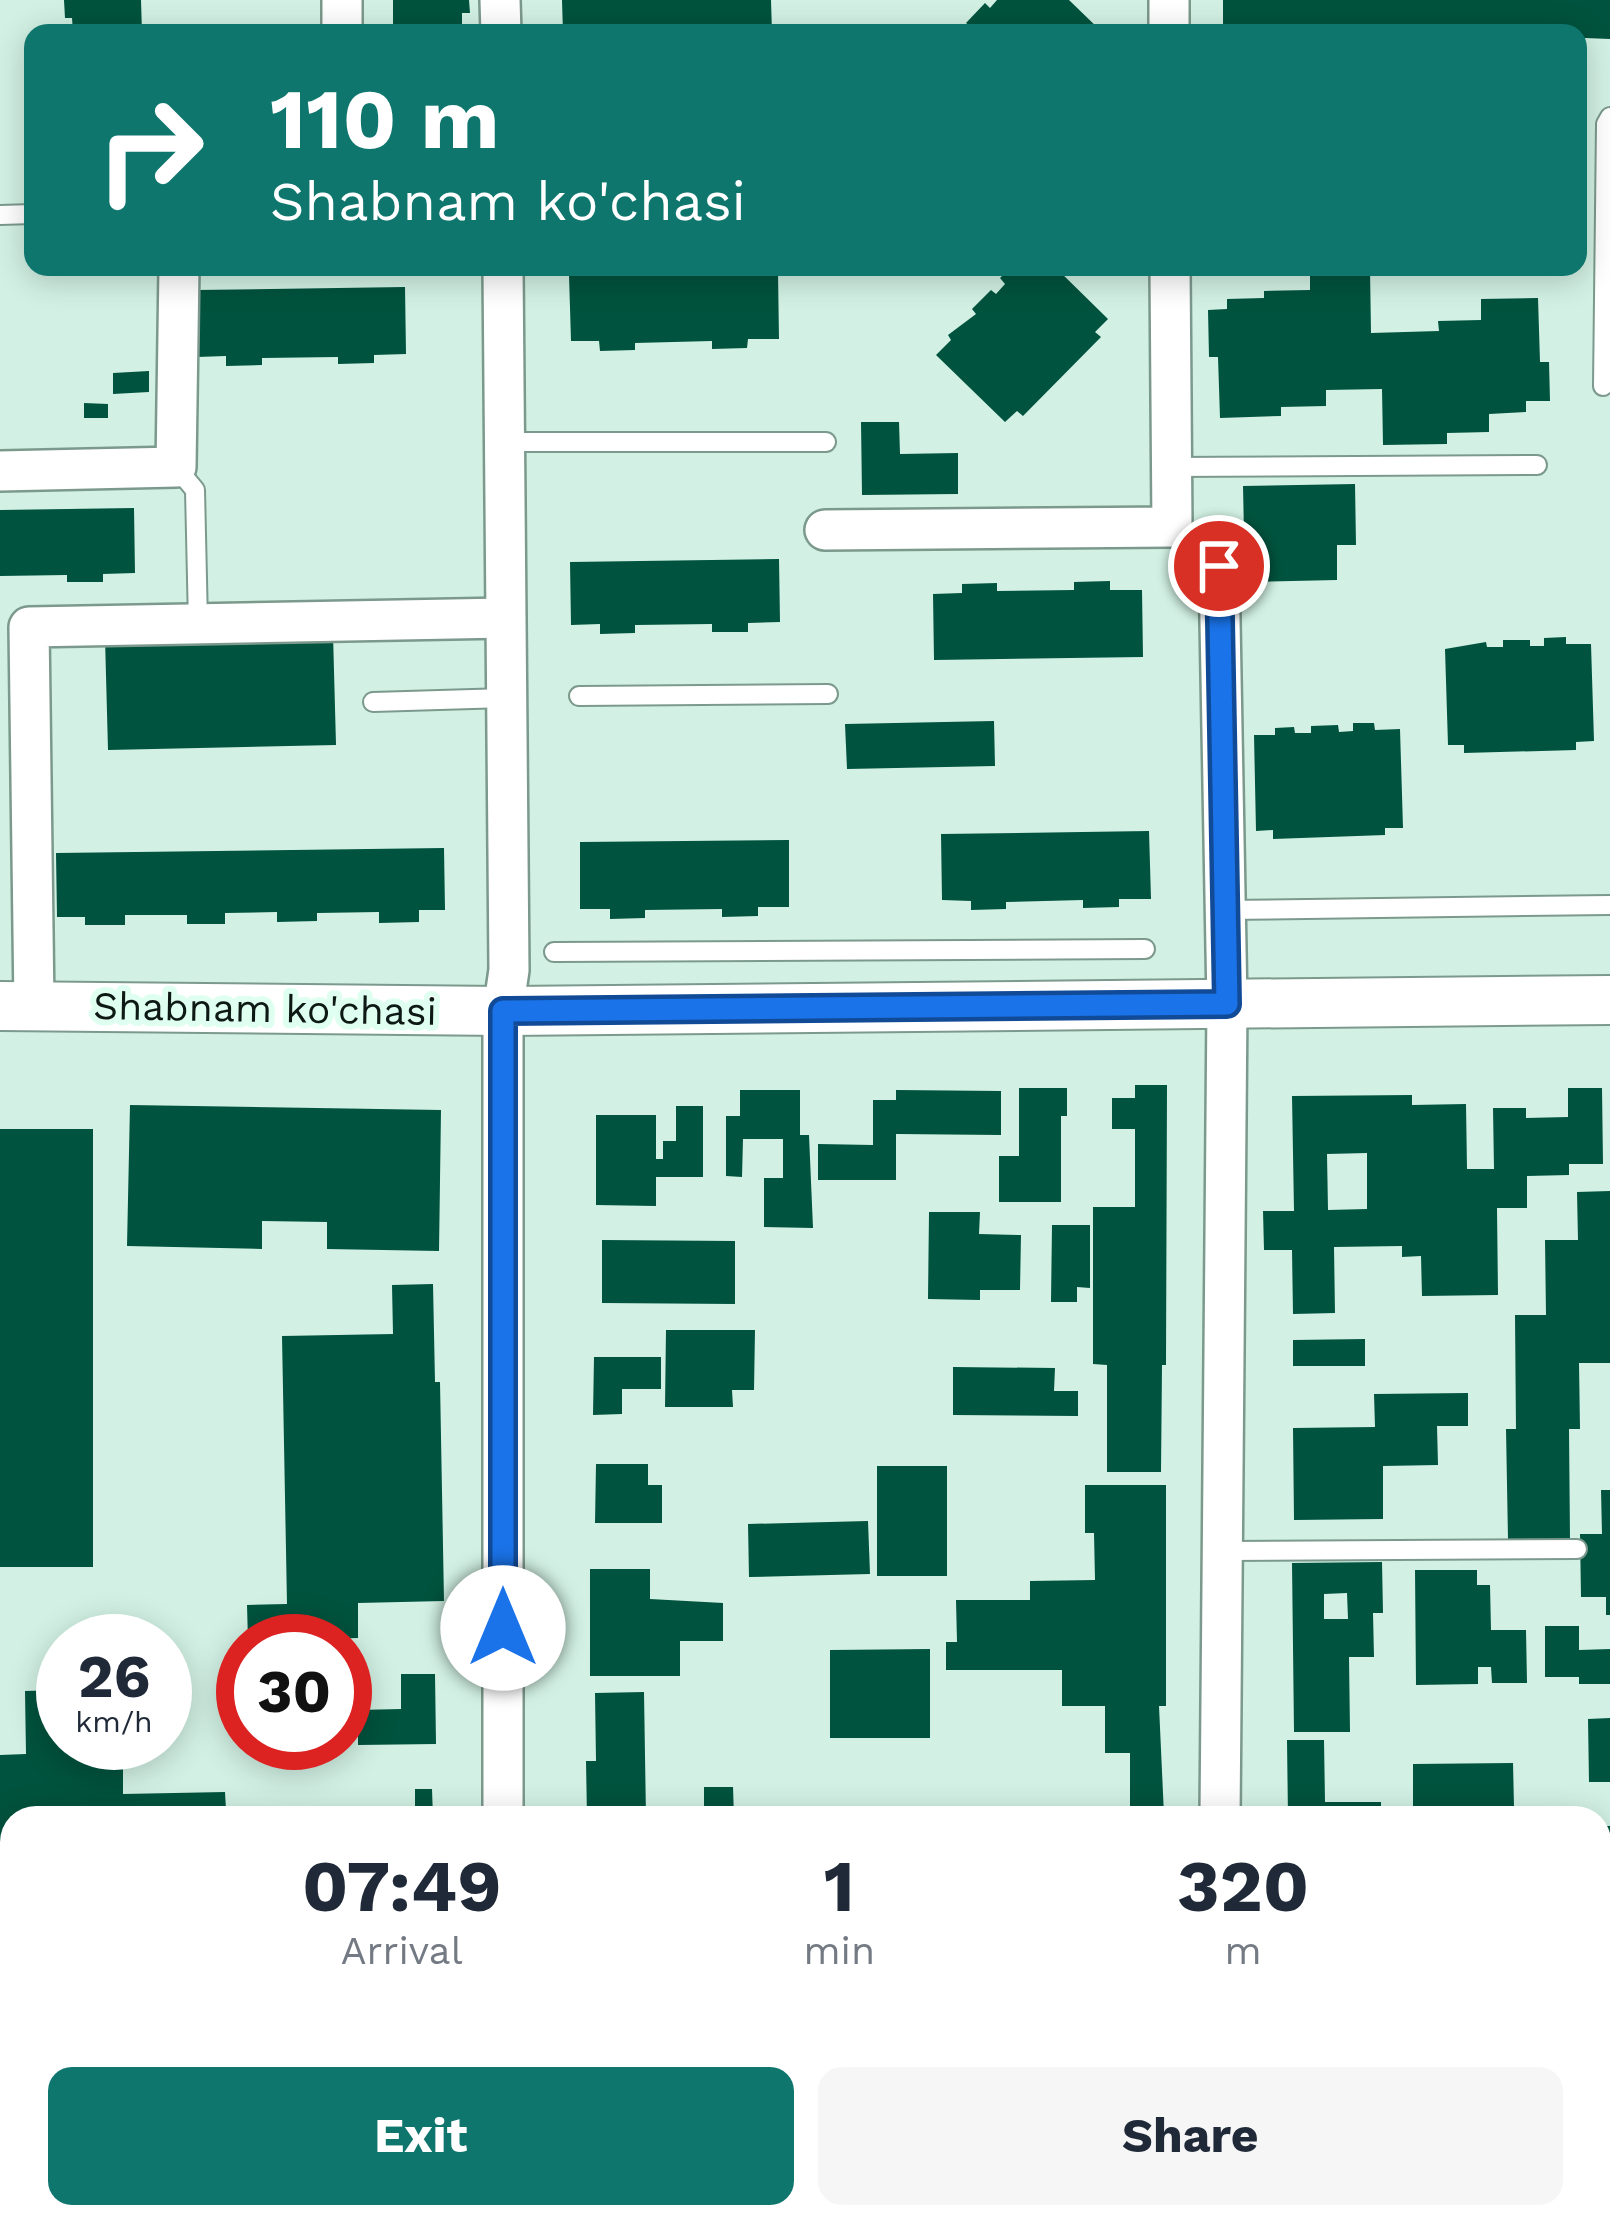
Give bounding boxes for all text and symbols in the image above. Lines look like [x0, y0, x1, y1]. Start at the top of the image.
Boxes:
text: 110 m [270, 70, 500, 168]
icon: right [72, 72, 228, 228]
text: Shabnam ko'chasi [270, 170, 746, 233]
pin [1168, 515, 1270, 617]
icon: arrive [1186, 533, 1252, 599]
street label: Shabnam ko'chasi [93, 983, 437, 1034]
position arrow [440, 1565, 566, 1691]
speed limit sign: 30 [216, 1614, 372, 1770]
text: 26 [78, 1641, 150, 1712]
text: km/h [75, 1704, 153, 1739]
text: 07:49 [302, 1844, 502, 1928]
text: 1 [824, 1844, 855, 1928]
text: 320 [1177, 1844, 1309, 1928]
text: Arrival [341, 1928, 463, 1973]
text: min [803, 1928, 875, 1973]
text: m [1224, 1928, 1262, 1973]
button: Exit [48, 2067, 794, 2205]
button: Share [818, 2067, 1563, 2205]

